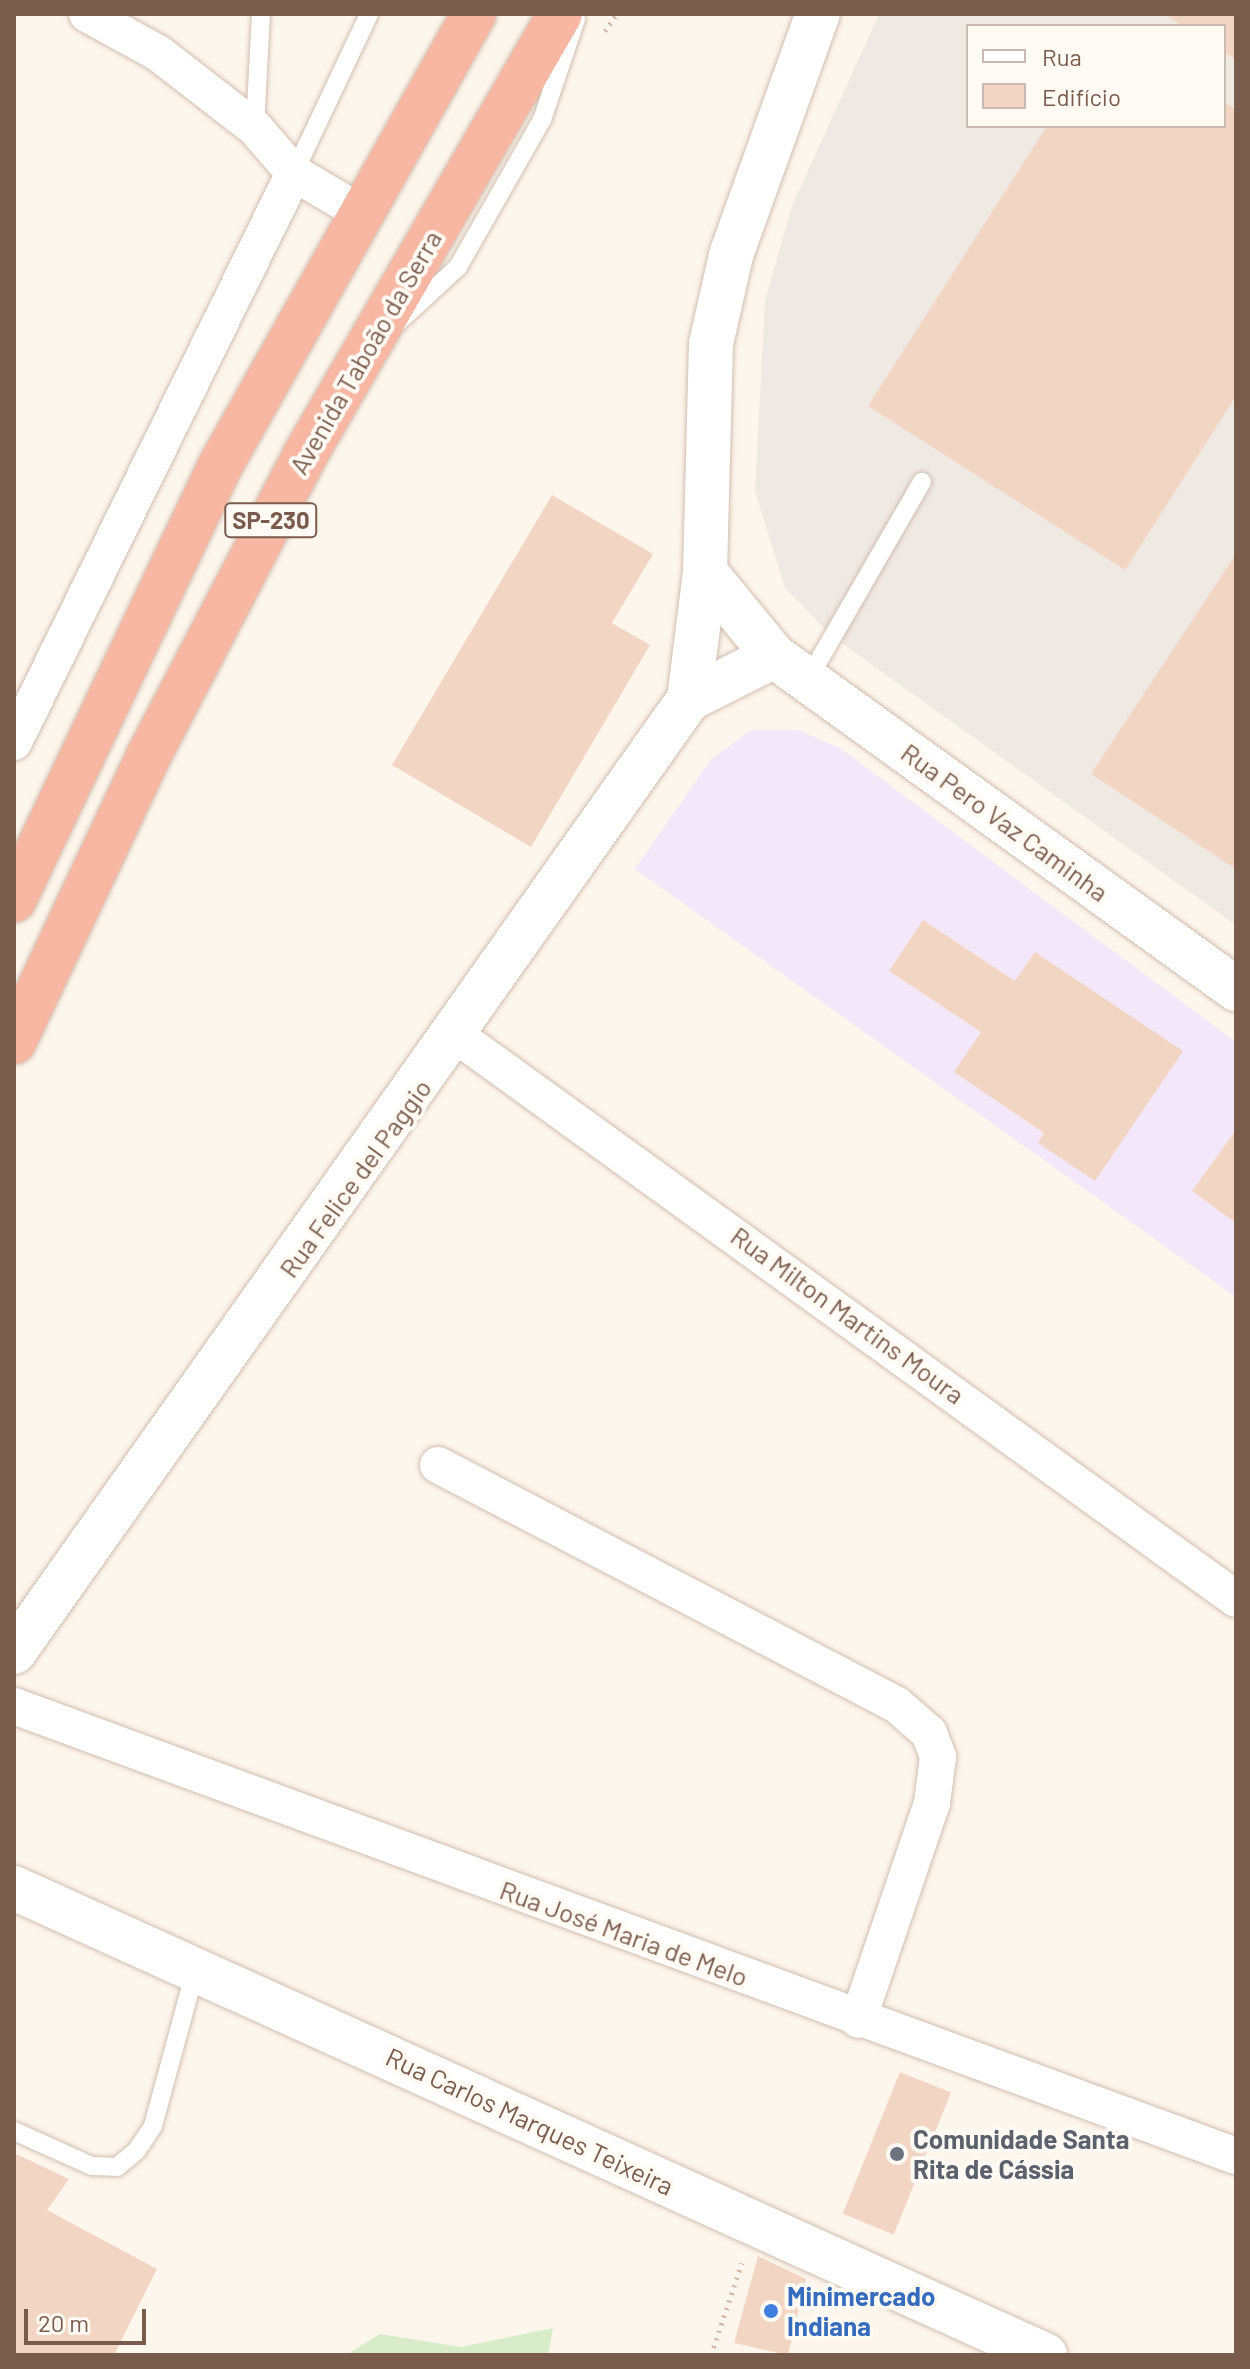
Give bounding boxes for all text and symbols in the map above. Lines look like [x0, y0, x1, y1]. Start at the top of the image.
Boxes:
legend [966, 24, 1226, 128]
text: Rua [1042, 42, 1082, 71]
text: Edifício [1042, 82, 1121, 111]
street label: Avenida Taboão da Serra [282, 225, 448, 479]
road number: SP-230 [223, 500, 319, 540]
street label: Rua Pero Vaz Caminha [895, 736, 1115, 908]
street label: Rua Felice del Paggio [273, 1073, 437, 1283]
street label: Rua Milton Martins Moura [725, 1220, 971, 1410]
street label: Rua José Maria de Melo [496, 1874, 752, 1992]
street label: Rua Carlos Marques Teixeira [381, 2041, 679, 2201]
place label: Comunidade Santa Rita de Cássia [913, 2123, 1129, 2184]
marker: Comunidade Santa Rita de Cássia [888, 2145, 906, 2163]
place label: Minimercado Indiana [787, 2280, 935, 2342]
scale bar [28, 2293, 150, 2343]
marker: Minimercado Indiana [762, 2302, 780, 2320]
text: 20 m [38, 2308, 89, 2337]

